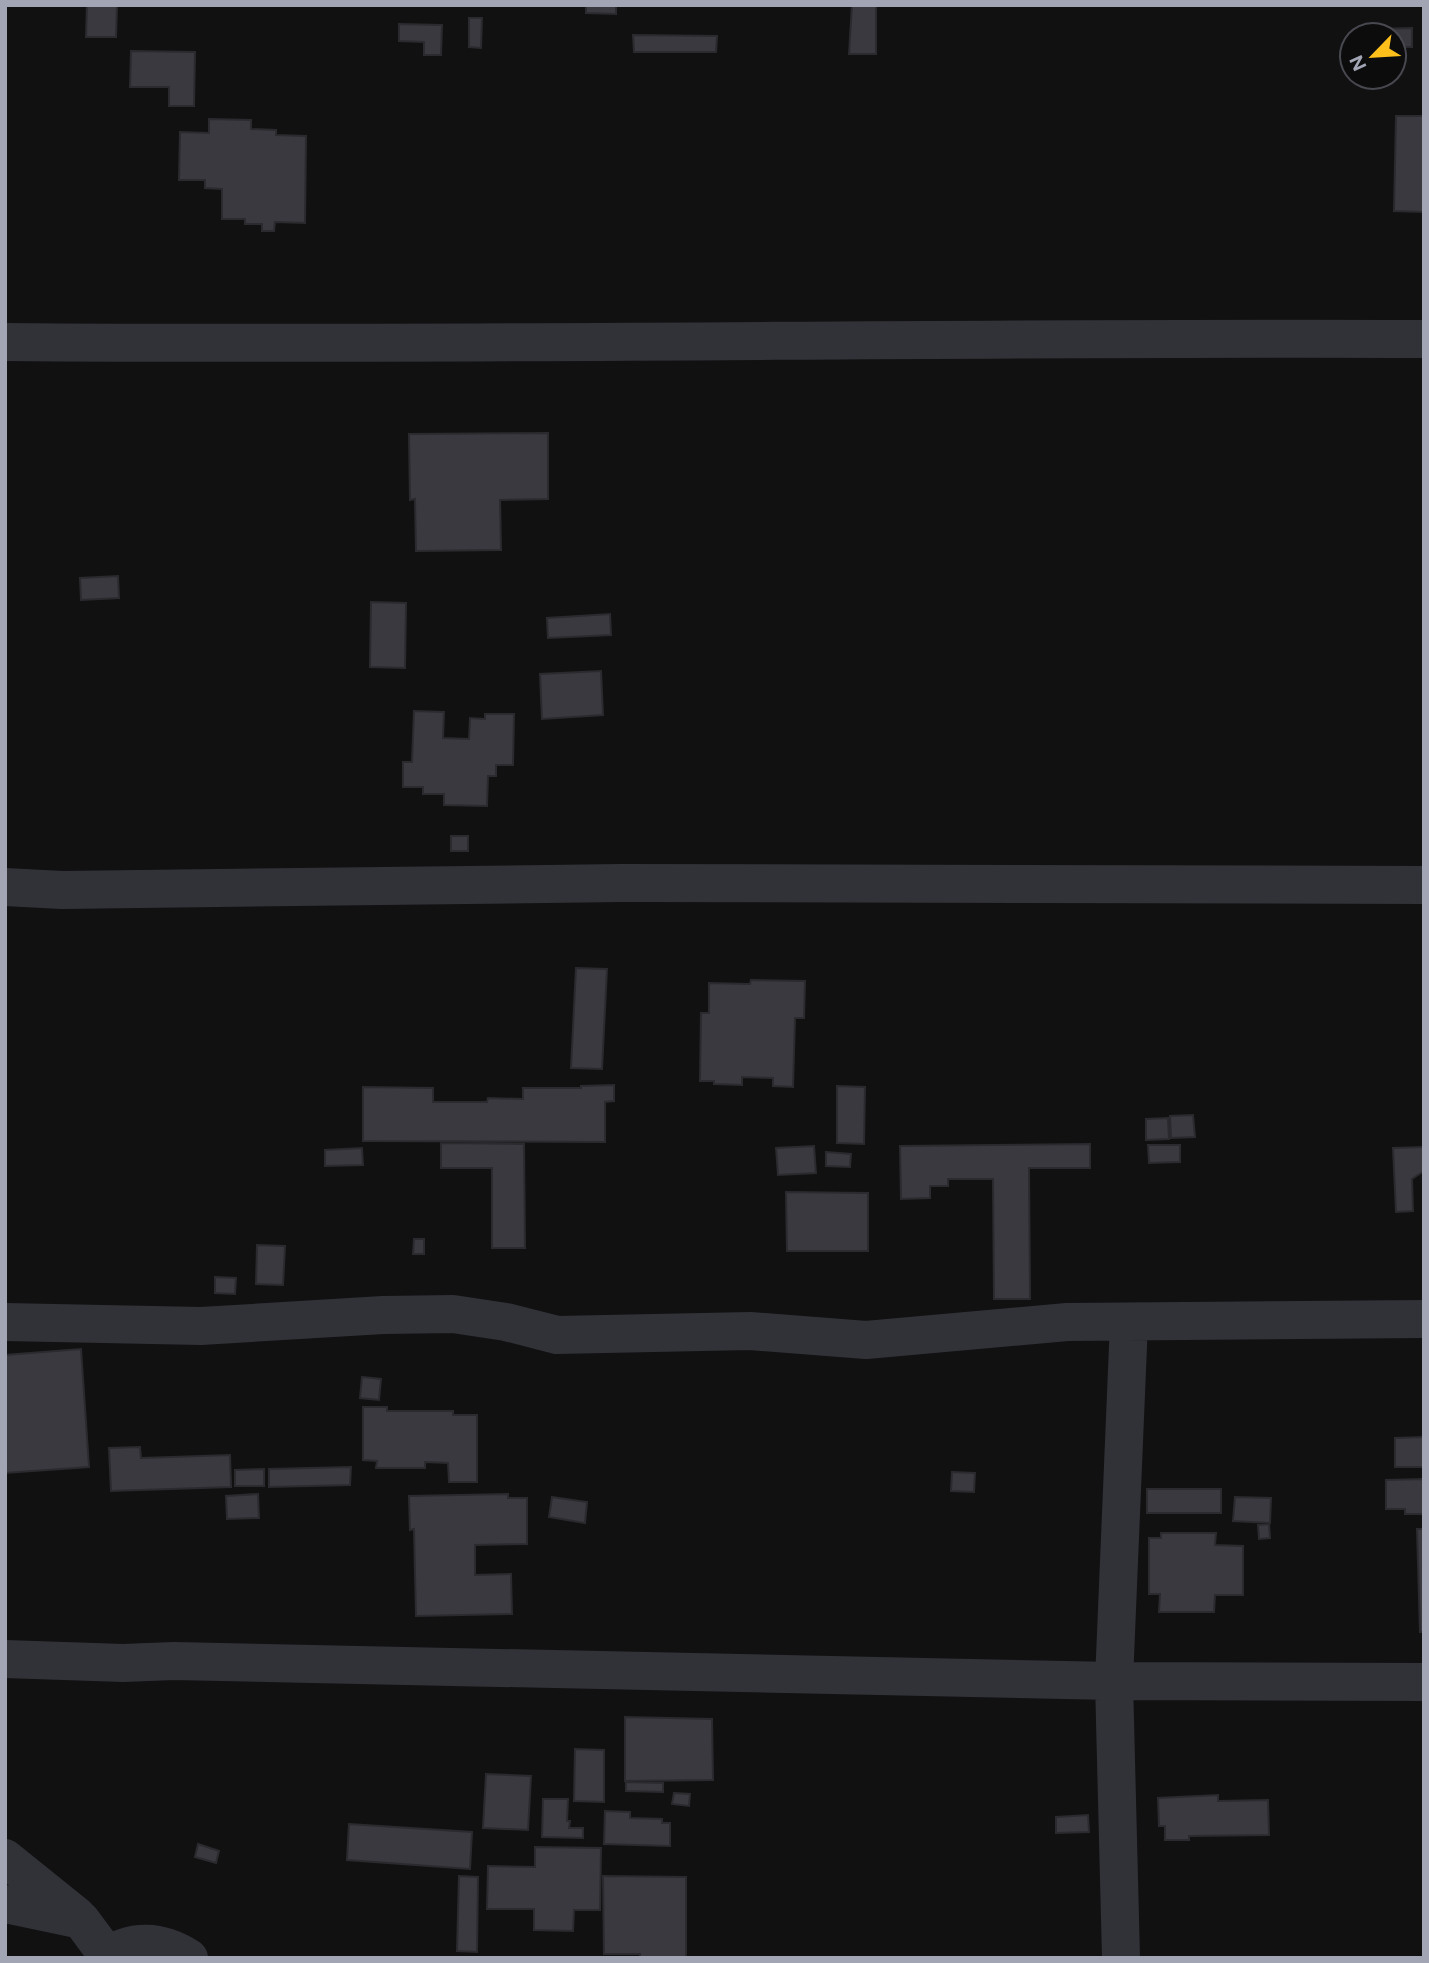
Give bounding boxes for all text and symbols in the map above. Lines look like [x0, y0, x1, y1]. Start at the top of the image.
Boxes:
north arrow [1338, 21, 1408, 91]
text: N [1345, 51, 1372, 74]

